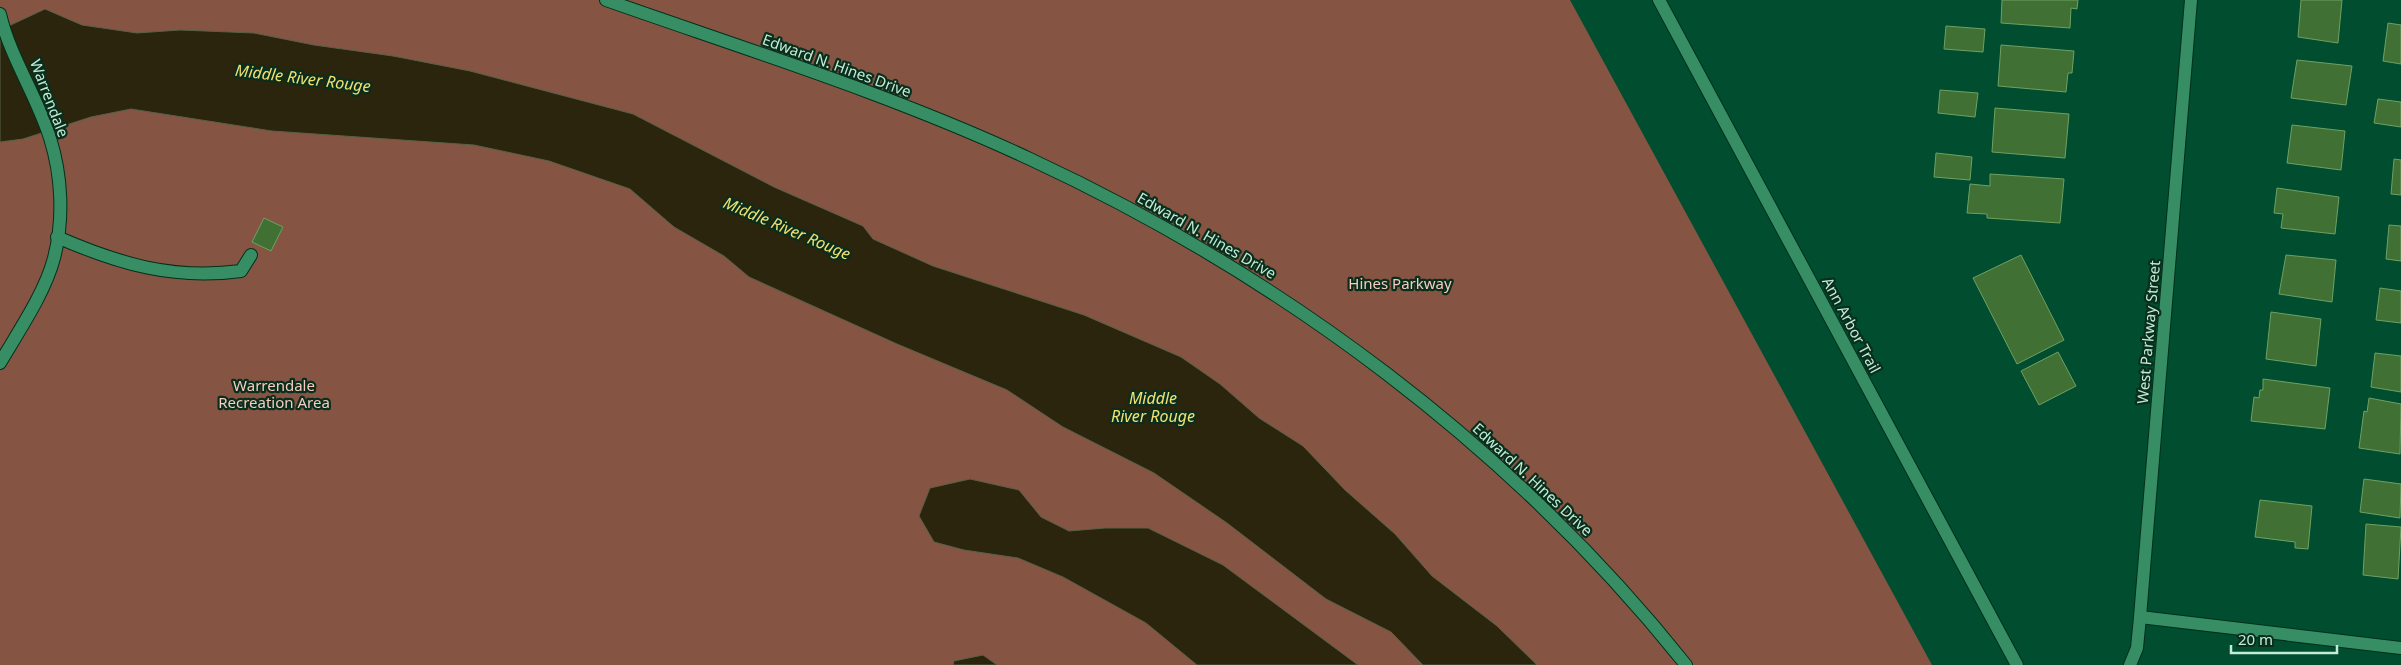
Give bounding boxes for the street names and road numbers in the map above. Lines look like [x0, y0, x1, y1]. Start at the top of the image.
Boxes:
street label: Edward N. Hines Drive [760, 29, 914, 101]
street label: Warrendale [26, 56, 74, 140]
street label: Edward N. Hines Drive [1134, 187, 1280, 283]
street label: West Parkway Street [2132, 259, 2164, 405]
street label: Ann Arbor Trail [1818, 274, 1886, 376]
street label: Edward N. Hines Drive [1469, 418, 1597, 540]

